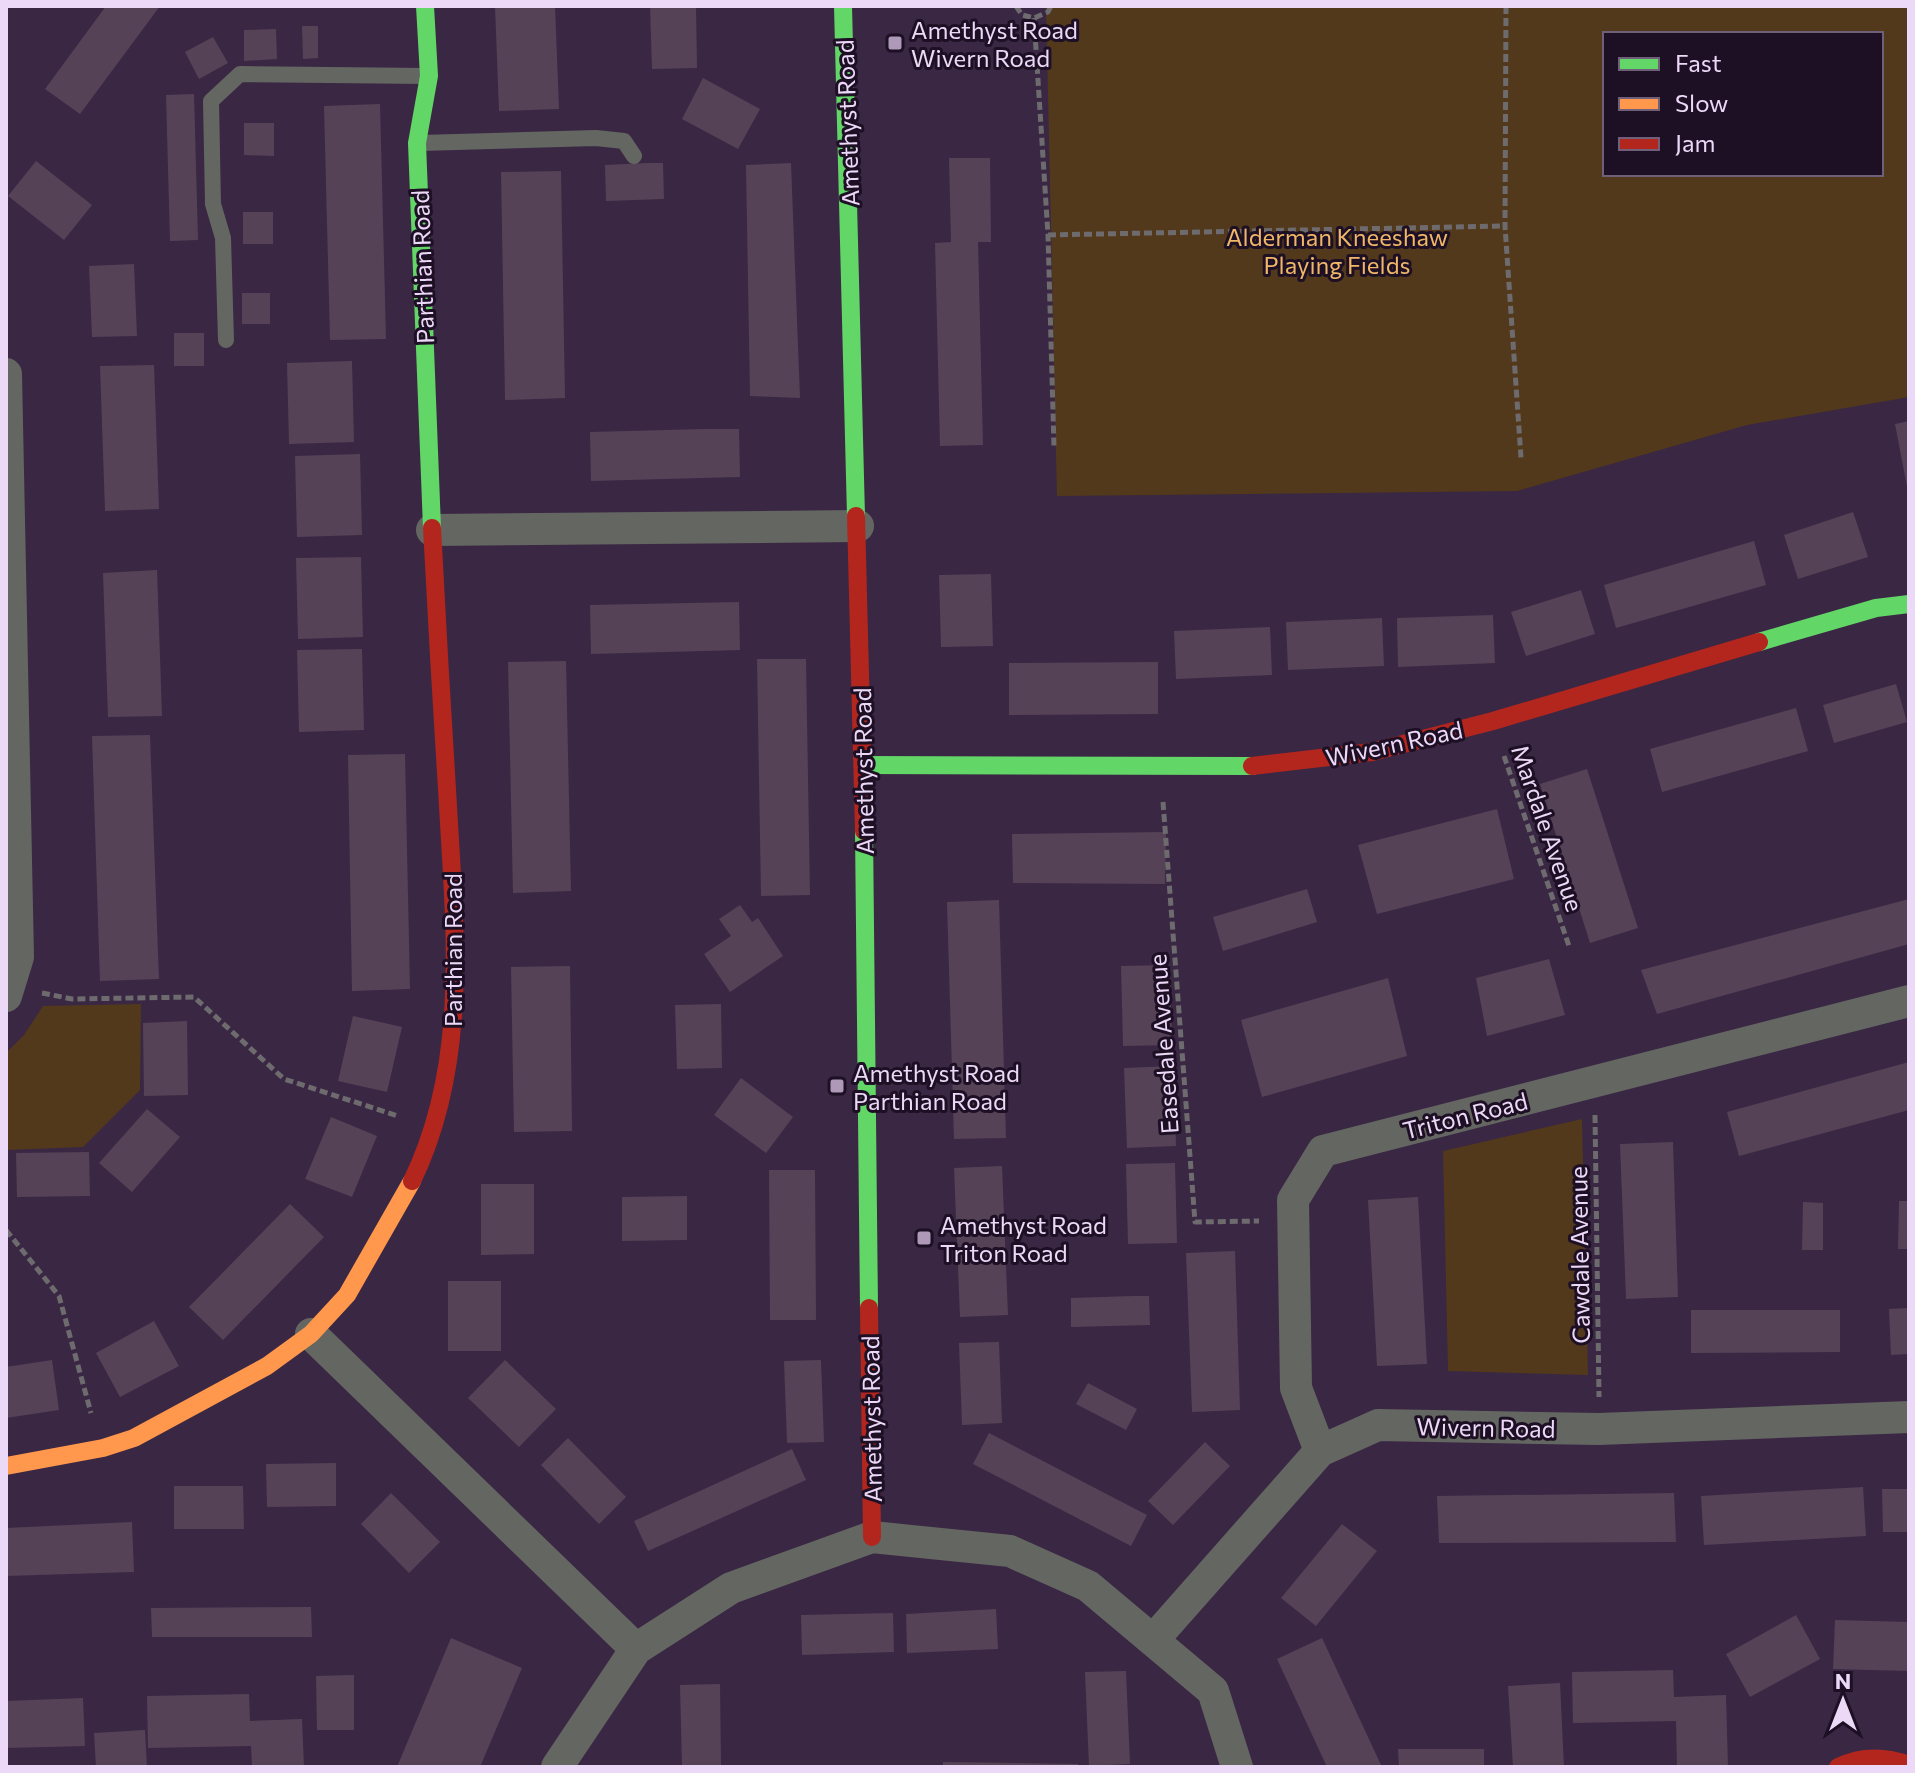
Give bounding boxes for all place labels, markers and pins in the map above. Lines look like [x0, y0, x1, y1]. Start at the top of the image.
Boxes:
place label: Amethyst Road Wivern Road [911, 15, 1078, 72]
marker: Amethyst Road Wivern Road [886, 34, 904, 52]
place label: Amethyst Road Parthian Road [853, 1058, 1020, 1115]
marker: Amethyst Road Parthian Road [828, 1077, 846, 1095]
place label: Amethyst Road Triton Road [940, 1210, 1107, 1267]
marker: Amethyst Road Triton Road [915, 1229, 933, 1247]

